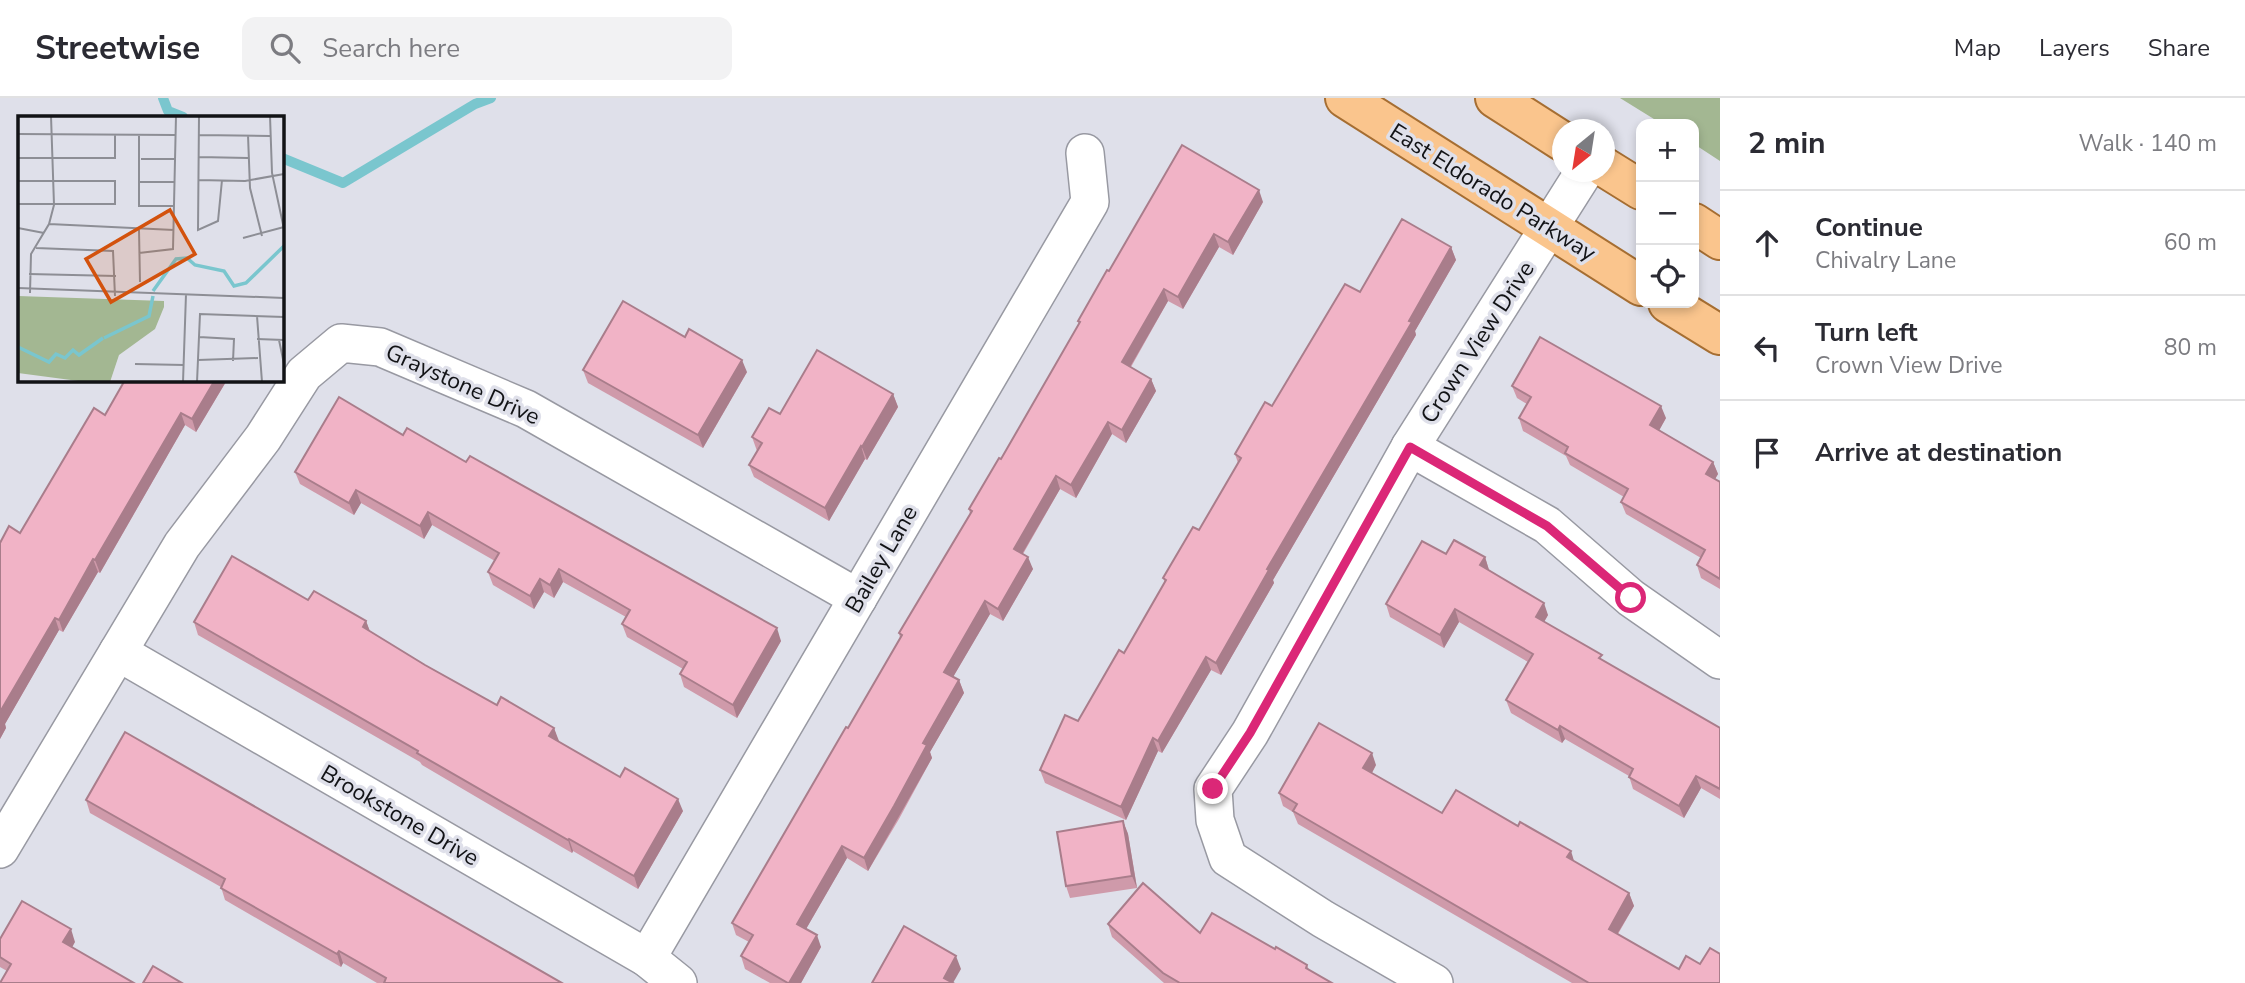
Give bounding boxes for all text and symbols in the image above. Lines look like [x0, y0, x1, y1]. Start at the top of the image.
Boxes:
search box [242, 17, 732, 80]
text: Streetwise [35, 26, 200, 71]
icon: search [266, 29, 304, 67]
text: Search here [322, 31, 460, 66]
text: Map [1954, 32, 2001, 64]
text: Layers [2039, 32, 2110, 64]
text: Share [2148, 32, 2210, 64]
inset map [18, 116, 284, 382]
street label: East Eldorado Parkway [1384, 116, 1602, 269]
north arrow [1552, 119, 1615, 182]
map controls [1636, 119, 1699, 308]
button: + [1636, 119, 1699, 182]
text: 2 min [1748, 123, 1826, 164]
text: Walk · 140 m [2078, 128, 2217, 159]
button: − [1636, 182, 1699, 245]
text: Continue [1815, 210, 1923, 245]
icon: ahead [1748, 224, 1786, 262]
text: 60 m [2164, 227, 2217, 258]
button: locate [1636, 245, 1699, 308]
text: Chivalry Lane [1815, 245, 1956, 276]
street label: Crown View Drive [1413, 255, 1541, 429]
text: Turn left [1815, 315, 1918, 350]
icon: left [1748, 329, 1786, 367]
text: 80 m [2164, 332, 2217, 363]
street label: Graystone Drive [381, 337, 545, 432]
text: Crown View Drive [1815, 350, 2003, 381]
icon: arrive [1748, 434, 1786, 472]
text: Arrive at destination [1815, 435, 2062, 470]
street label: Bailey Lane [838, 500, 925, 619]
route start [1615, 582, 1646, 613]
street label: Brookstone Drive [315, 758, 485, 873]
route end [1197, 773, 1228, 804]

